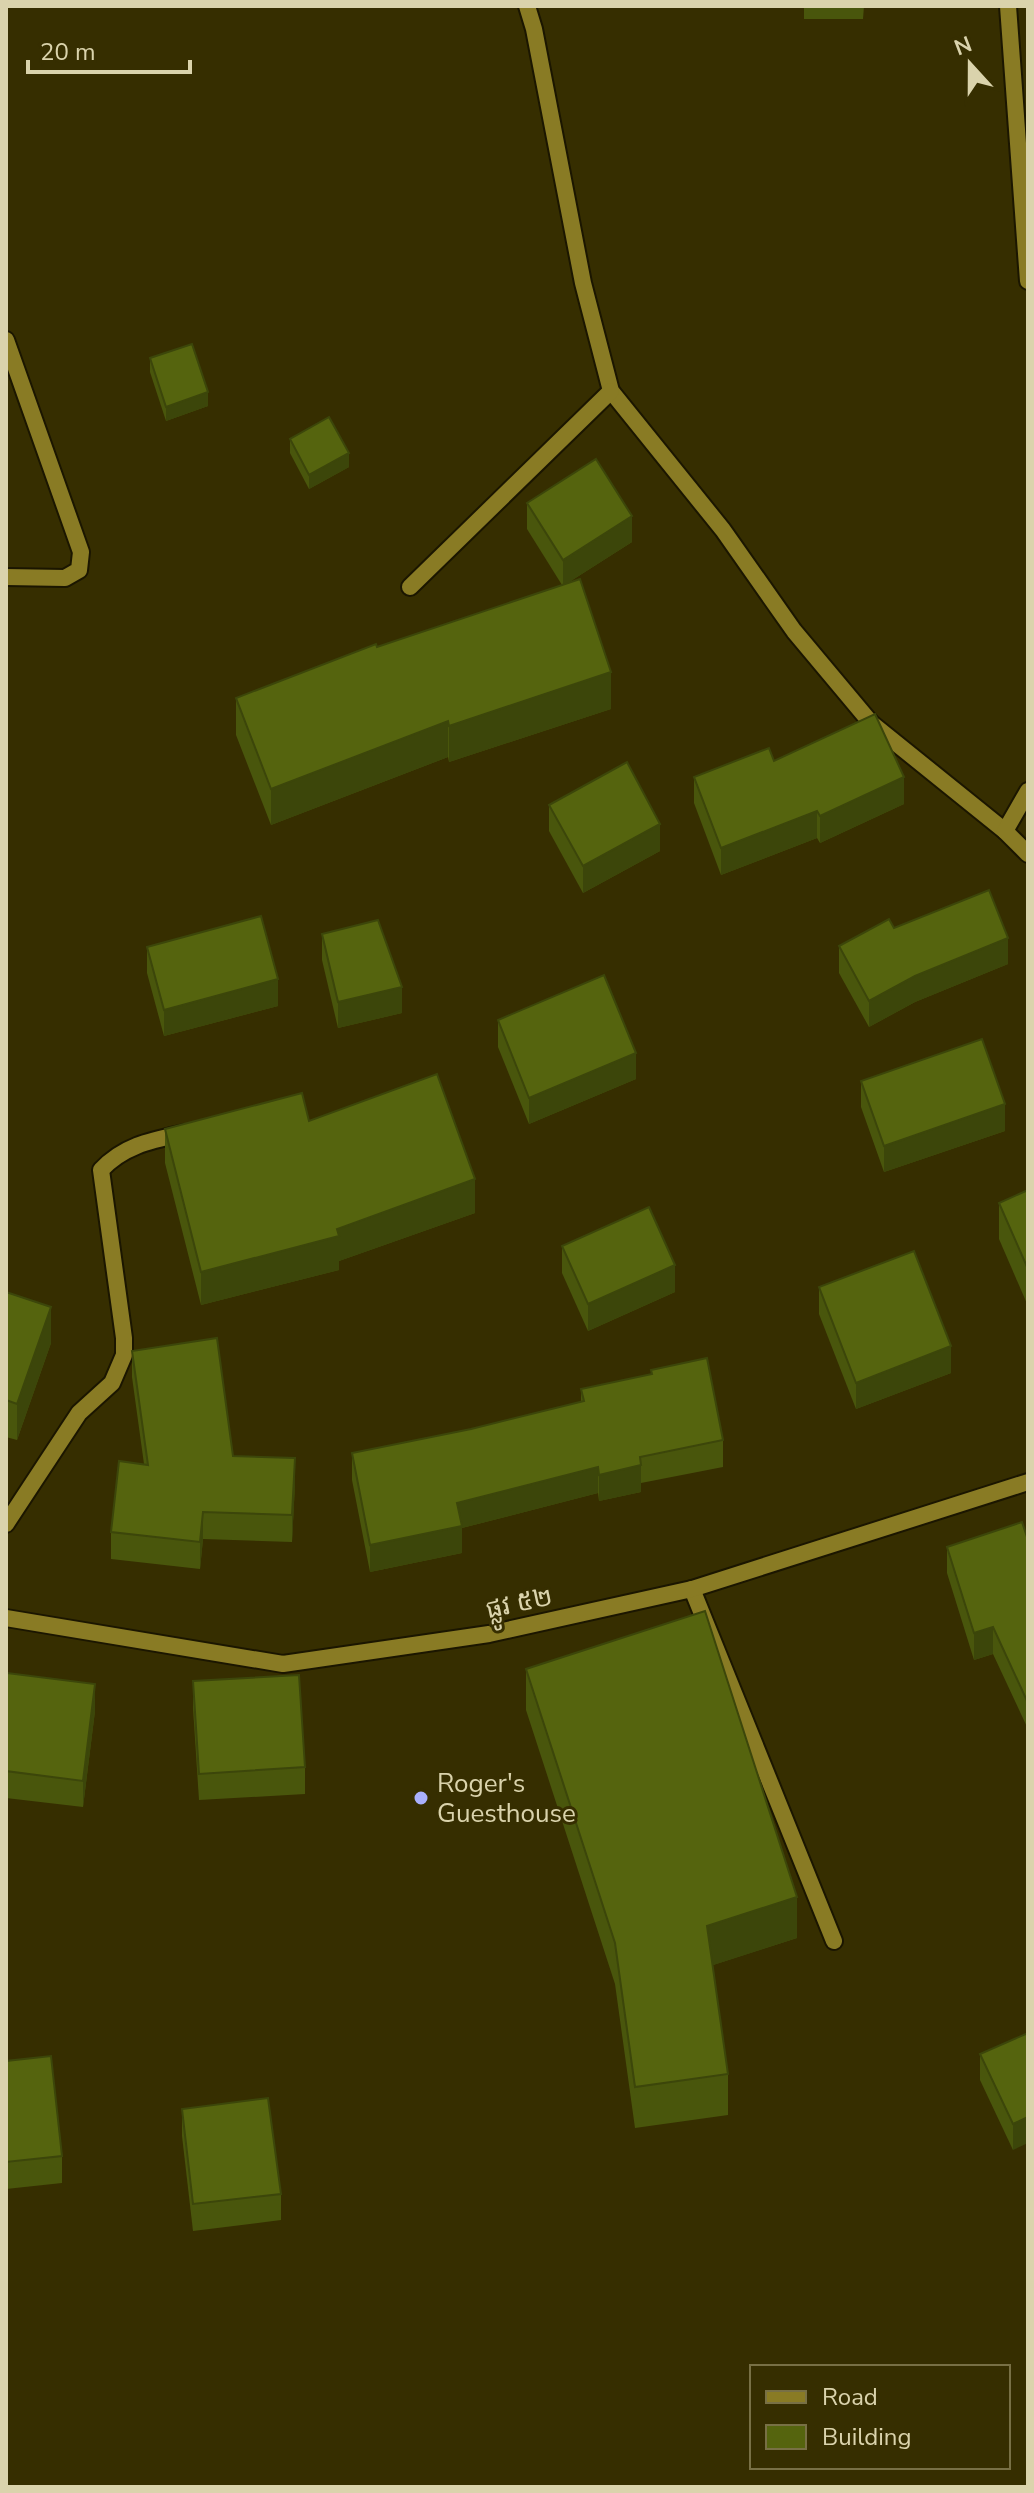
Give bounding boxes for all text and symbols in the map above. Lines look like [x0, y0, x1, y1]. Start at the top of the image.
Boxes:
scale bar [28, 24, 190, 74]
north arrow [930, 24, 1010, 104]
text: N [950, 29, 976, 63]
text: 20 m [40, 36, 96, 68]
street label: ផ្លូវ ៥២ [482, 1579, 557, 1633]
place label: Roger's Guesthouse [437, 1766, 576, 1831]
marker: Roger's Guesthouse [412, 1789, 430, 1807]
legend [750, 2365, 1010, 2469]
text: Road [822, 2381, 878, 2413]
text: Building [822, 2421, 912, 2453]

